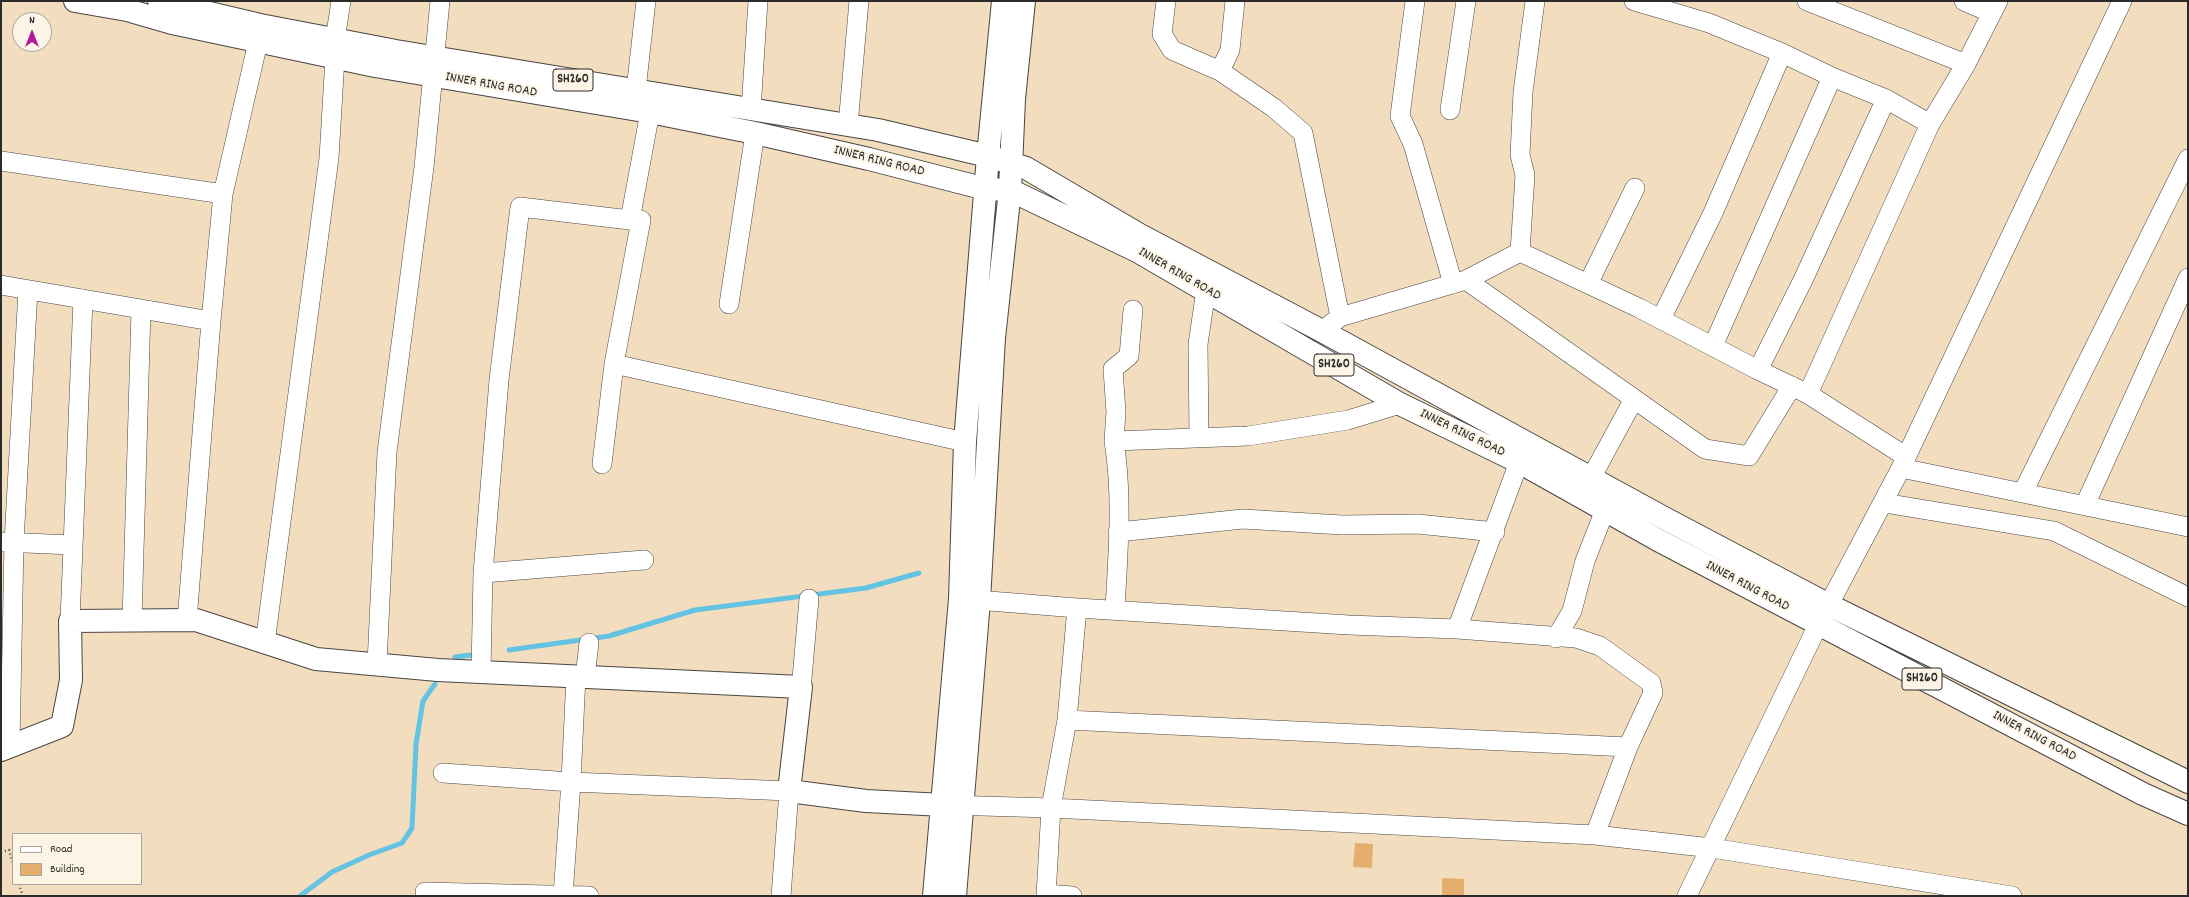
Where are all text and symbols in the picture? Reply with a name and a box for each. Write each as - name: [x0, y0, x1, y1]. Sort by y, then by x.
- north arrow: [12, 12, 52, 52]
- text: N: [29, 13, 35, 29]
- road number: SH260: [553, 69, 593, 91]
- street label: INNER RING ROAD: [444, 70, 538, 102]
- street label: INNER RING ROAD: [832, 143, 926, 181]
- street label: INNER RING ROAD: [1135, 245, 1223, 305]
- road number: SH260: [1314, 354, 1354, 376]
- street label: INNER RING ROAD: [1417, 406, 1507, 462]
- street label: INNER RING ROAD: [1702, 558, 1792, 616]
- road number: SH260: [1902, 668, 1942, 690]
- street label: INNER RING ROAD: [1989, 708, 2079, 766]
- legend: [12, 833, 142, 885]
- text: Road: [50, 841, 72, 858]
- text: Building: [50, 861, 85, 878]

